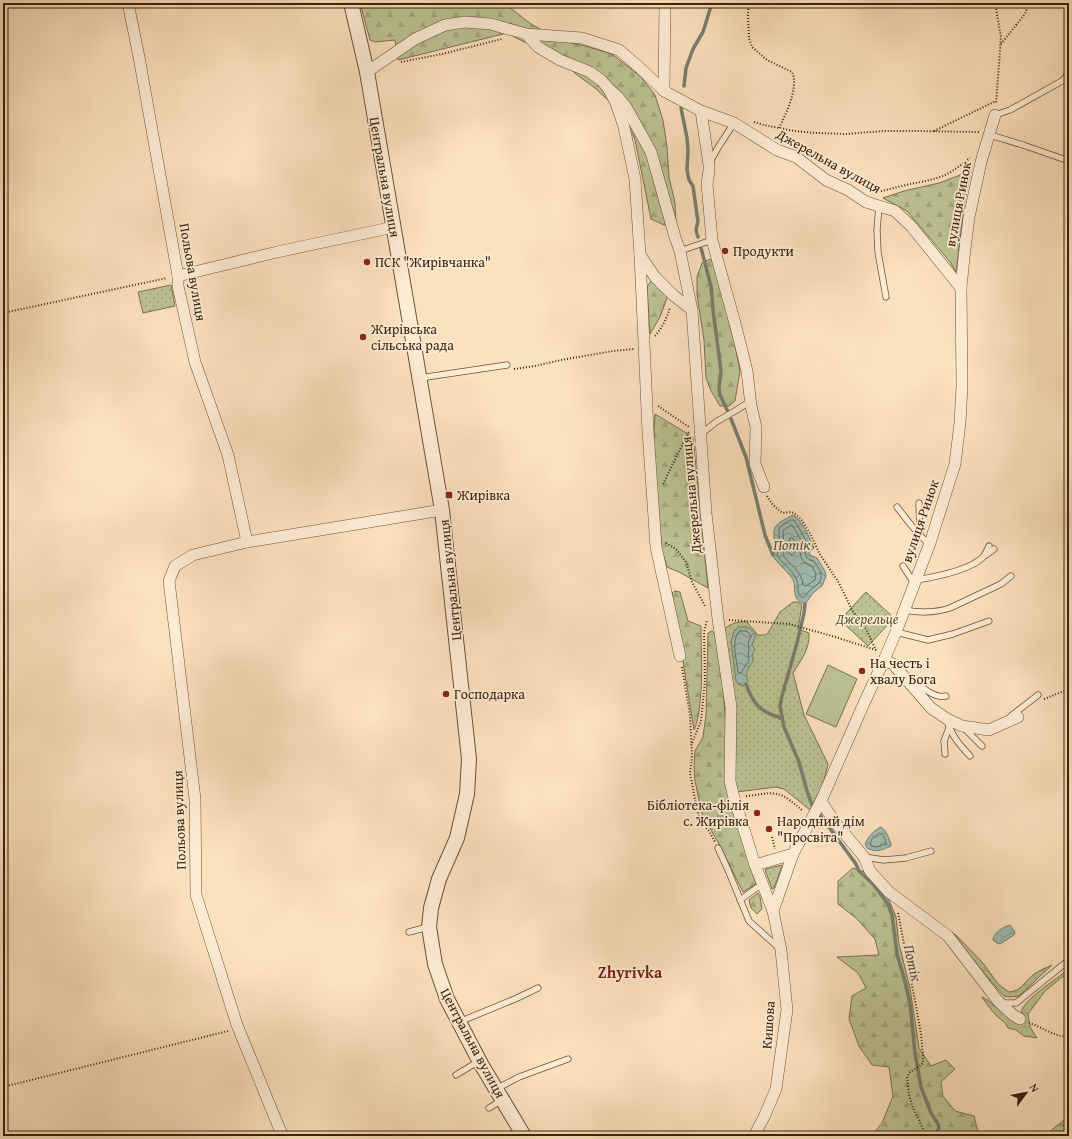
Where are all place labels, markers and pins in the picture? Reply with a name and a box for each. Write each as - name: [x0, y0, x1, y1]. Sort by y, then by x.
- place label: Продукти: [733, 241, 794, 261]
- marker: Продукти: [720, 246, 730, 256]
- place label: ПСК "Жирівчанка": [375, 252, 491, 272]
- marker: ПСК "Жирівчанка": [362, 257, 372, 267]
- place label: Жирівська сільська рада: [370, 319, 454, 355]
- marker: Жирівська сільська рада: [358, 332, 368, 342]
- place label: Жирівка: [456, 485, 510, 505]
- marker: Жирівка: [444, 490, 454, 500]
- place label: На честь і хвалу Бога: [870, 653, 937, 689]
- marker: На честь і хвалу Бога: [857, 666, 867, 676]
- place label: Господарка: [454, 684, 525, 704]
- marker: Господарка: [441, 689, 451, 699]
- place label: Бібліотека-філія с. Жирівка: [647, 795, 749, 831]
- marker: Бібліотека-філія с. Жирівка: [752, 808, 762, 818]
- place label: Народний дім "Просвіта": [777, 811, 865, 847]
- marker: Народний дім "Просвіта": [764, 824, 774, 834]

